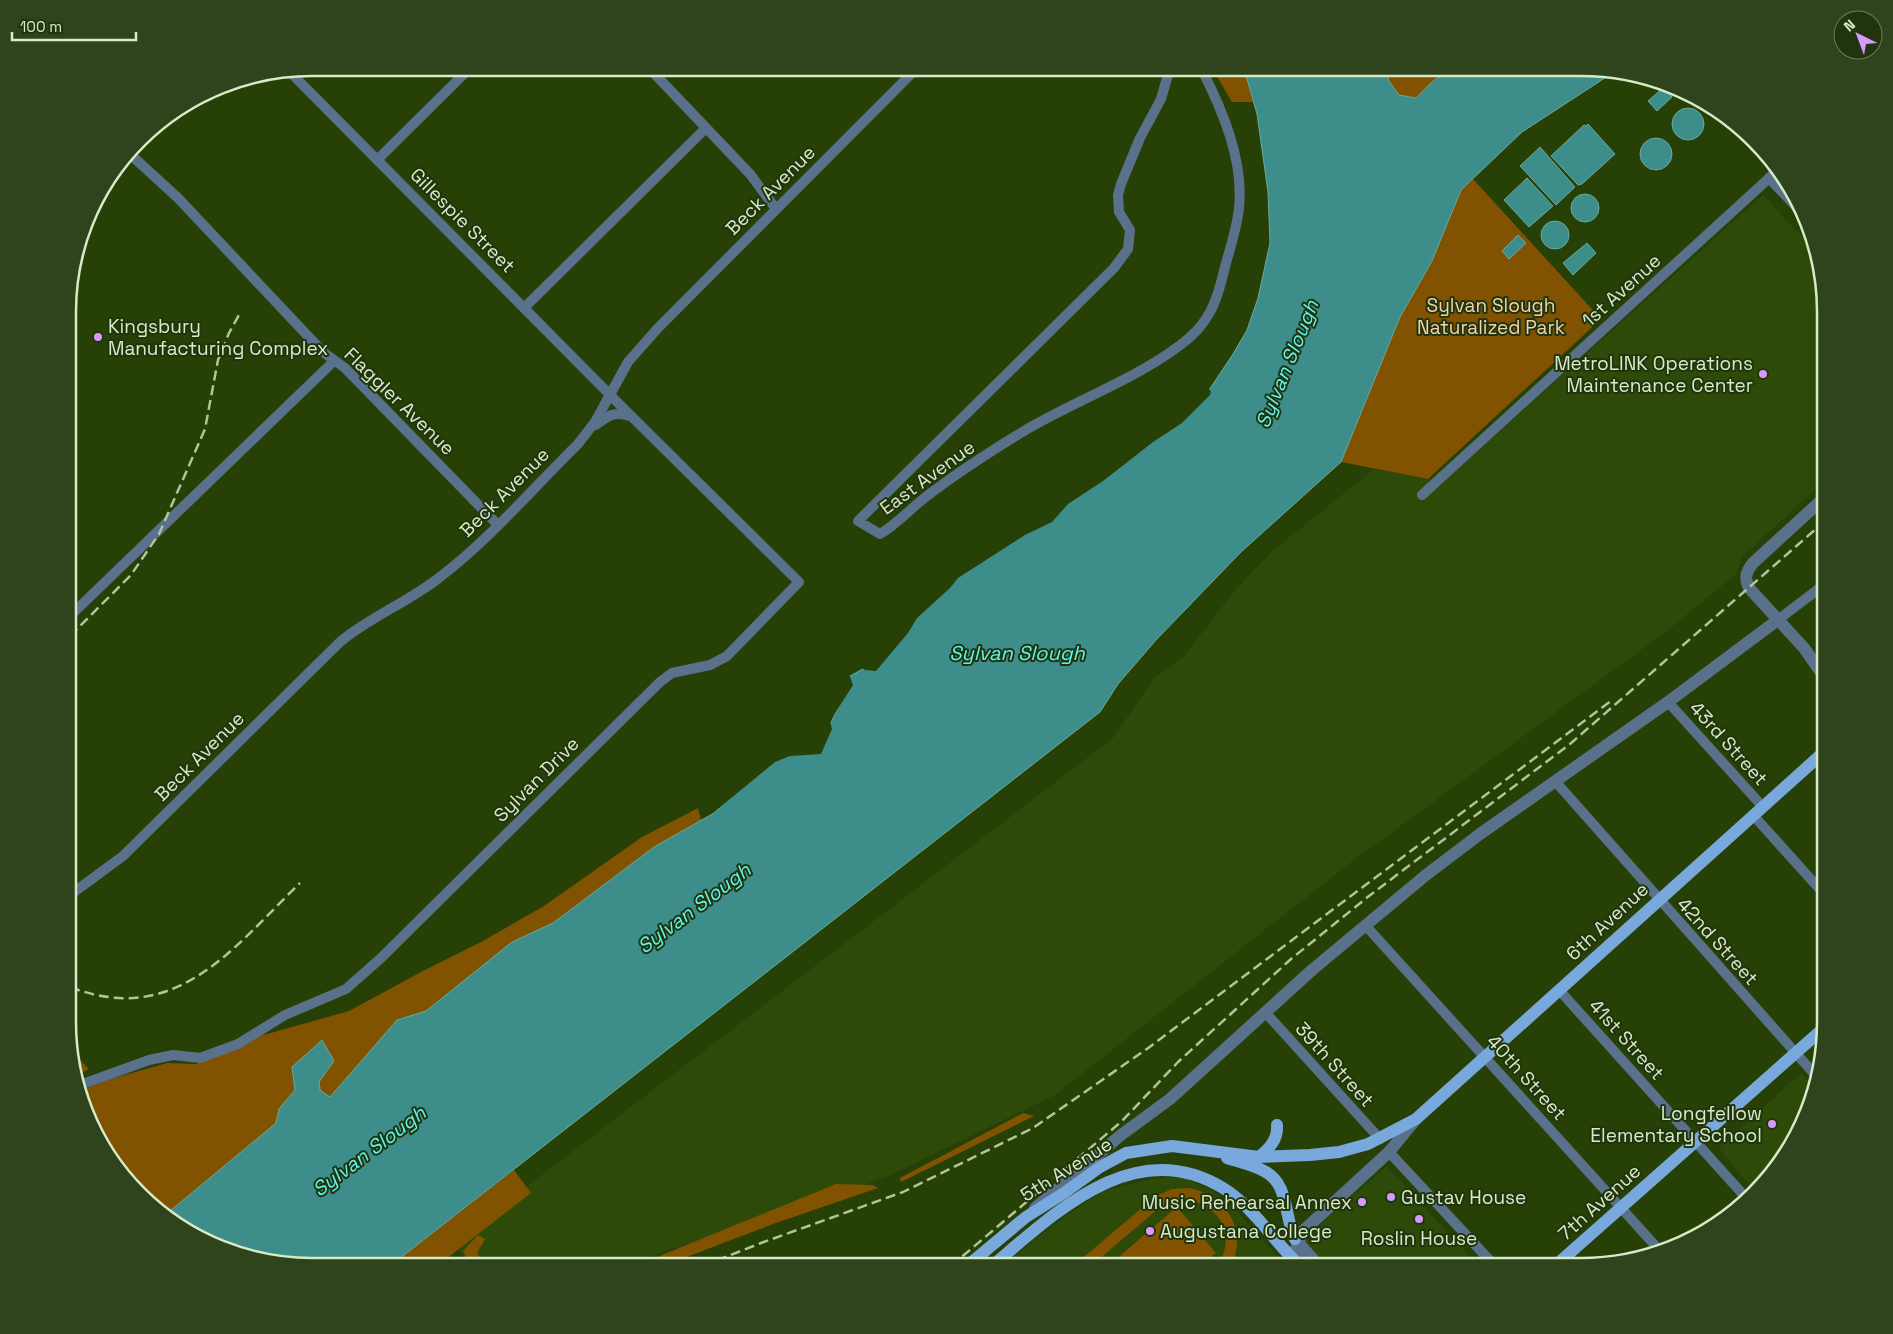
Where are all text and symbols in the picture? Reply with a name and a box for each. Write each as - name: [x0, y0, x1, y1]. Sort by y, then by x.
- scale bar: [12, 10, 136, 42]
- north arrow: [1833, 10, 1883, 60]
- text: N: [1840, 16, 1859, 35]
- text: 100 m: [20, 17, 62, 36]
- street label: Beck Avenue: [720, 140, 821, 241]
- street label: Gillespie Street: [405, 162, 521, 278]
- street label: 1st Avenue: [1576, 248, 1666, 333]
- park label: Sylvan Slough Naturalized Park: [1417, 293, 1565, 340]
- water label: Sylvan Slough: [1250, 296, 1325, 432]
- place label: Kingsbury Manufacturing Complex: [108, 314, 328, 361]
- marker: Kingsbury Manufacturing Complex: [92, 331, 104, 343]
- street label: Flaggler Avenue: [339, 342, 460, 461]
- place label: MetroLINK Operations Maintenance Center: [1554, 351, 1753, 398]
- marker: MetroLINK Operations Maintenance Center: [1757, 368, 1769, 380]
- street label: East Avenue: [875, 434, 980, 520]
- street label: Beck Avenue: [454, 442, 555, 543]
- water label: Sylvan Slough: [949, 640, 1086, 666]
- street label: 43rd Street: [1684, 696, 1773, 791]
- street label: Beck Avenue: [149, 706, 250, 807]
- street label: Sylvan Drive: [488, 731, 584, 827]
- water label: Sylvan Slough: [632, 856, 757, 959]
- street label: 6th Avenue: [1561, 877, 1654, 966]
- street label: 42nd Street: [1671, 892, 1764, 991]
- street label: 41st Street: [1584, 993, 1670, 1085]
- street label: 39th Street: [1290, 1016, 1380, 1112]
- street label: 40th Street: [1481, 1029, 1572, 1126]
- water label: Sylvan Slough: [307, 1099, 432, 1202]
- place label: Longfellow Elementary School: [1590, 1101, 1762, 1148]
- marker: Longfellow Elementary School: [1766, 1118, 1778, 1130]
- street label: 5th Avenue: [1016, 1131, 1117, 1207]
- street label: 7th Avenue: [1553, 1159, 1646, 1246]
- place label: Gustav House: [1401, 1185, 1526, 1210]
- place label: Music Rehearsal Annex: [1142, 1190, 1352, 1215]
- marker: Gustav House: [1385, 1191, 1397, 1203]
- marker: Music Rehearsal Annex: [1356, 1196, 1368, 1208]
- marker: Roslin House: [1413, 1213, 1425, 1225]
- place label: Augustana College: [1160, 1219, 1332, 1244]
- marker: Augustana College: [1144, 1225, 1156, 1237]
- place label: Roslin House: [1361, 1226, 1477, 1251]

